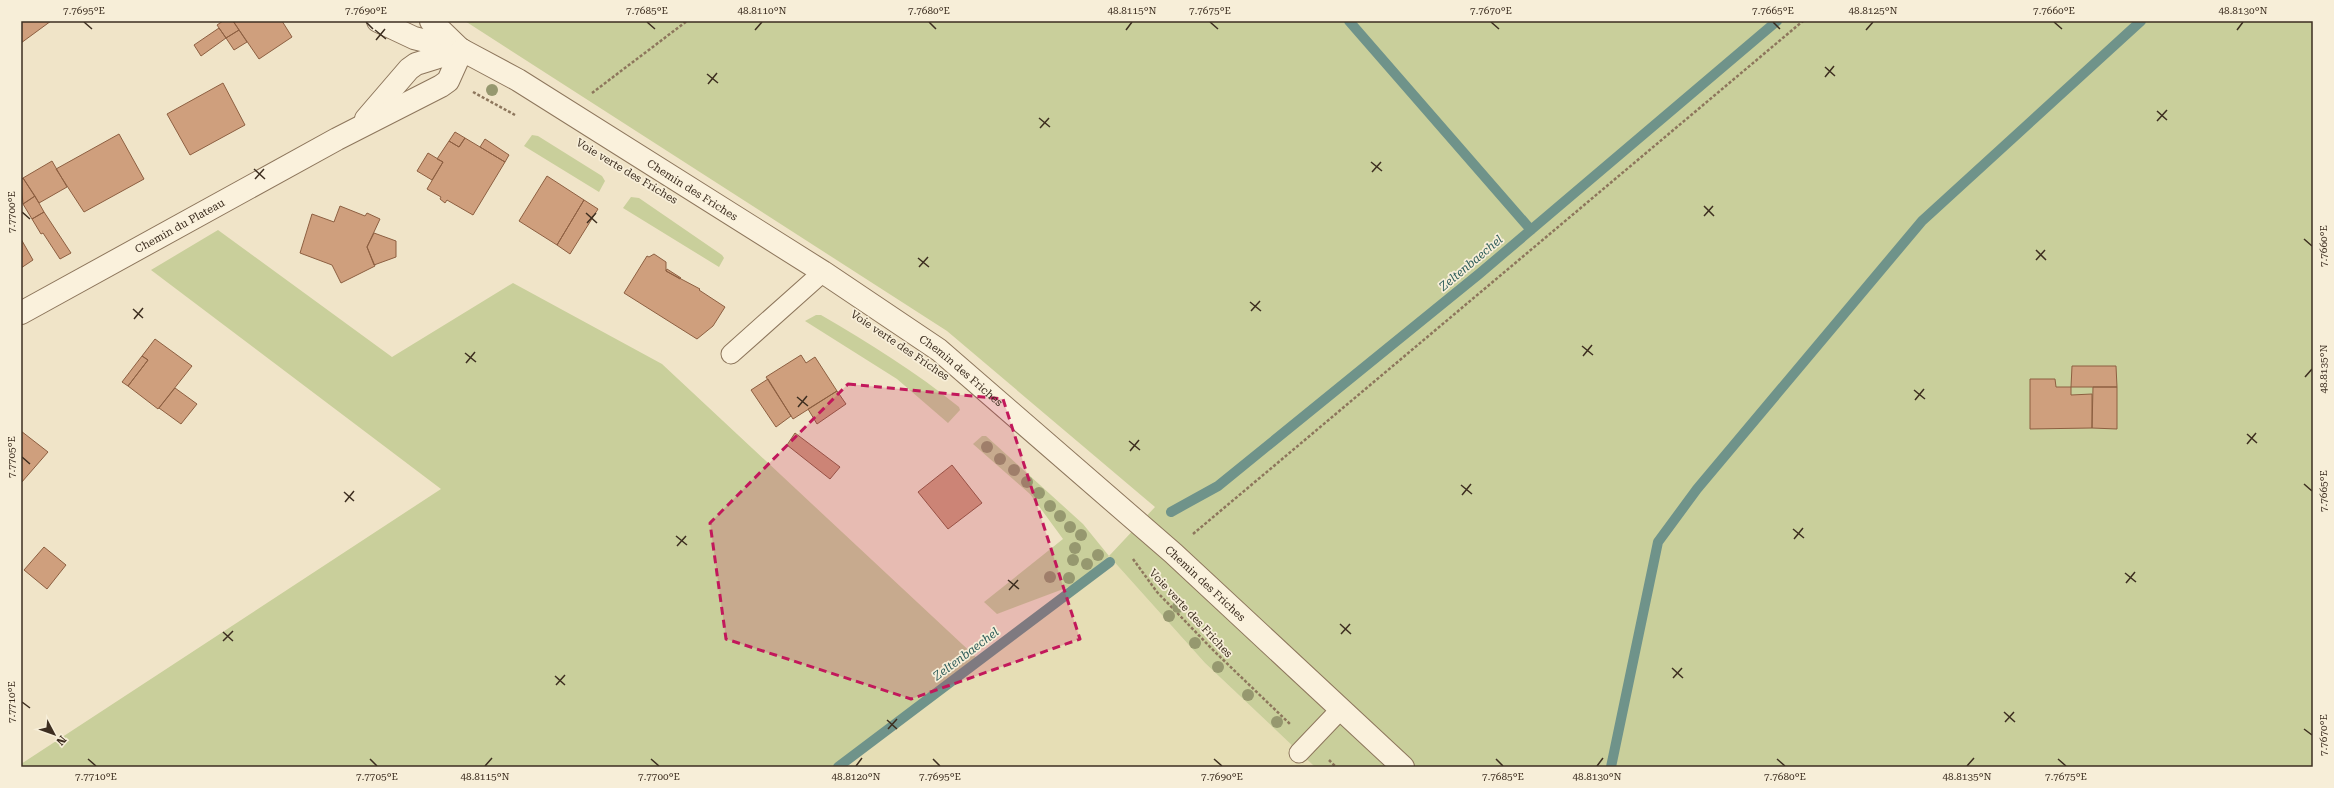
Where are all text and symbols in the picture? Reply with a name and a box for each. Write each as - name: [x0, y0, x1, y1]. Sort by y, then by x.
- text: 7.7695°E: [63, 5, 105, 16]
- text: 7.7690°E: [345, 5, 387, 16]
- text: 7.7685°E: [626, 5, 668, 16]
- text: 48.8110°N: [737, 5, 787, 16]
- text: 7.7680°E: [908, 5, 950, 16]
- text: 48.8115°N: [1107, 5, 1157, 16]
- text: 7.7675°E: [1189, 5, 1231, 16]
- text: 7.7670°E: [1470, 5, 1512, 16]
- text: 7.7665°E: [1752, 5, 1794, 16]
- text: 48.8125°N: [1848, 5, 1898, 16]
- text: 7.7660°E: [2033, 5, 2075, 16]
- text: 48.8130°N: [2218, 5, 2268, 16]
- street label: Voie verte des Friches: [574, 136, 680, 207]
- street label: Chemin des Friches: [644, 157, 740, 224]
- text: 7.7700°E: [6, 191, 17, 233]
- street label: Chemin du Plateau: [133, 196, 227, 256]
- text: 7.7660°E: [2318, 225, 2329, 267]
- water label: Zeltenbaechel: [1436, 232, 1506, 294]
- street label: Voie verte des Friches: [848, 308, 951, 383]
- street label: Chemin des Friches: [917, 333, 1005, 409]
- text: 48.8135°N: [2318, 344, 2329, 394]
- text: 7.7705°E: [6, 436, 17, 478]
- text: 7.7665°E: [2318, 470, 2329, 512]
- street label: Chemin des Friches: [1162, 543, 1248, 624]
- street label: Voie verte des Friches: [1146, 566, 1235, 660]
- water label: Zeltenbaechel: [930, 625, 1002, 684]
- text: 7.7710°E: [6, 681, 17, 723]
- north arrow: [34, 714, 74, 754]
- text: 7.7670°E: [2318, 714, 2329, 756]
- text: N: [53, 733, 69, 748]
- text: 7.7710°E: [75, 771, 117, 782]
- text: 7.7705°E: [356, 771, 398, 782]
- text: 48.8115°N: [460, 771, 510, 782]
- text: 7.7700°E: [638, 771, 680, 782]
- text: 48.8120°N: [831, 771, 881, 782]
- text: 7.7695°E: [919, 771, 961, 782]
- text: 7.7690°E: [1201, 771, 1243, 782]
- text: 7.7685°E: [1482, 771, 1524, 782]
- text: 48.8130°N: [1572, 771, 1622, 782]
- text: 7.7680°E: [1764, 771, 1806, 782]
- text: 48.8135°N: [1942, 771, 1992, 782]
- text: 7.7675°E: [2045, 771, 2087, 782]

